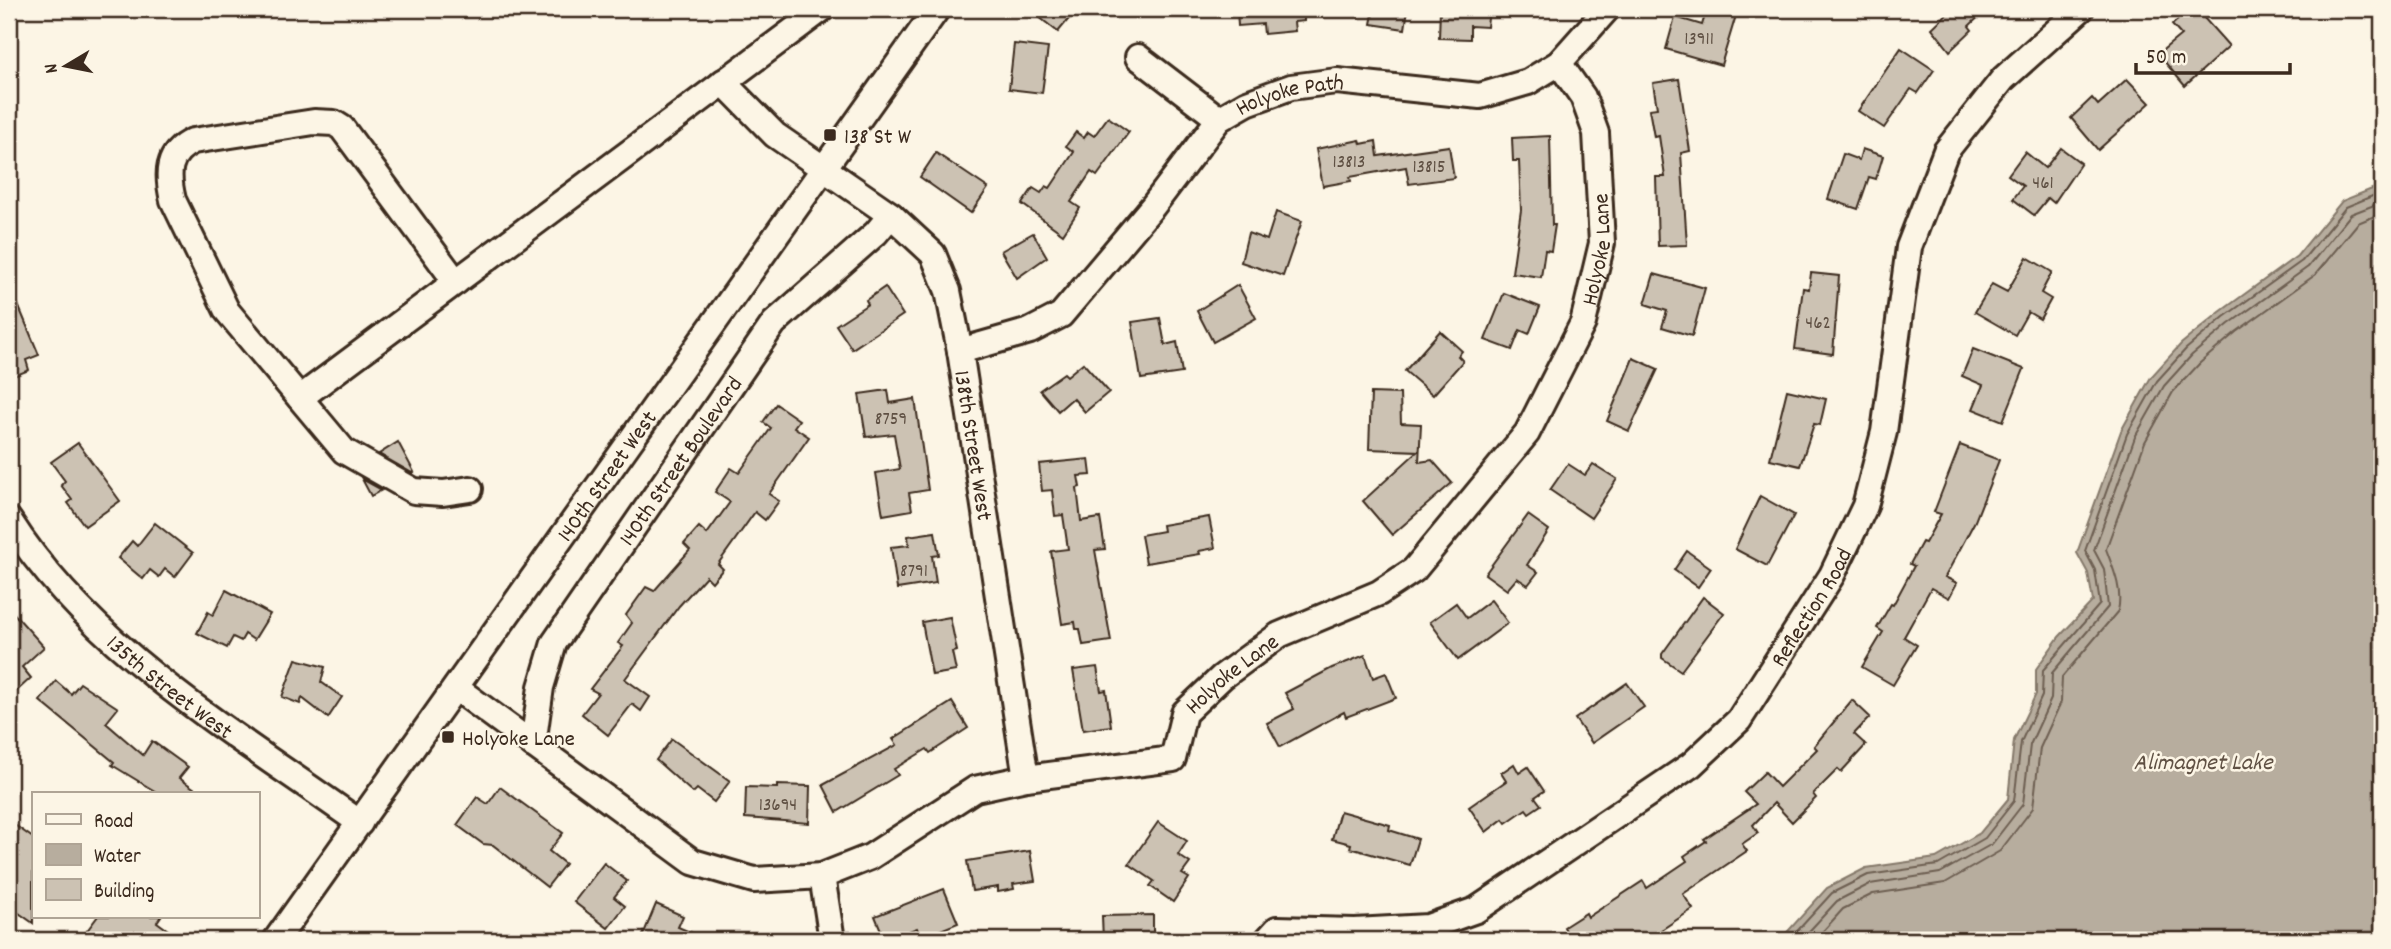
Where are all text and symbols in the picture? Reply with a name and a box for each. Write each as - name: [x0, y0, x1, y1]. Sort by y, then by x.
- house number: 13911: [1684, 27, 1714, 54]
- north arrow: [32, 32, 102, 102]
- scale bar: [2136, 32, 2290, 76]
- text: 50 m: [2146, 44, 2186, 74]
- text: N: [39, 61, 67, 75]
- street label: Holyoke Path: [1230, 68, 1345, 126]
- place label: 138 St W: [844, 122, 912, 155]
- marker: 138 St W: [822, 127, 838, 143]
- house number: 13813: [1333, 150, 1365, 177]
- house number: 13815: [1412, 155, 1446, 182]
- house number: 461: [2032, 171, 2054, 198]
- street label: Holyoke Lane: [1575, 192, 1622, 309]
- house number: 462: [1805, 311, 1831, 338]
- street label: 138th Street West: [943, 368, 999, 523]
- street label: 140th Street Boulevard: [612, 371, 752, 554]
- street label: 140th Street West: [551, 405, 667, 550]
- house number: 8759: [875, 407, 907, 434]
- street label: Reflection Road: [1764, 543, 1862, 674]
- house number: 8791: [900, 559, 928, 586]
- street label: Holyoke Lane: [1179, 627, 1287, 724]
- street label: 135th Street West: [97, 629, 238, 749]
- place label: Holyoke Lane: [462, 724, 575, 757]
- marker: Holyoke Lane: [440, 729, 456, 745]
- water label: Alimagnet Lake: [2134, 747, 2274, 781]
- legend: [32, 792, 259, 918]
- house number: 13694: [759, 793, 797, 820]
- text: Road: [94, 808, 133, 838]
- text: Water: [94, 843, 141, 873]
- text: Building: [94, 878, 154, 908]

